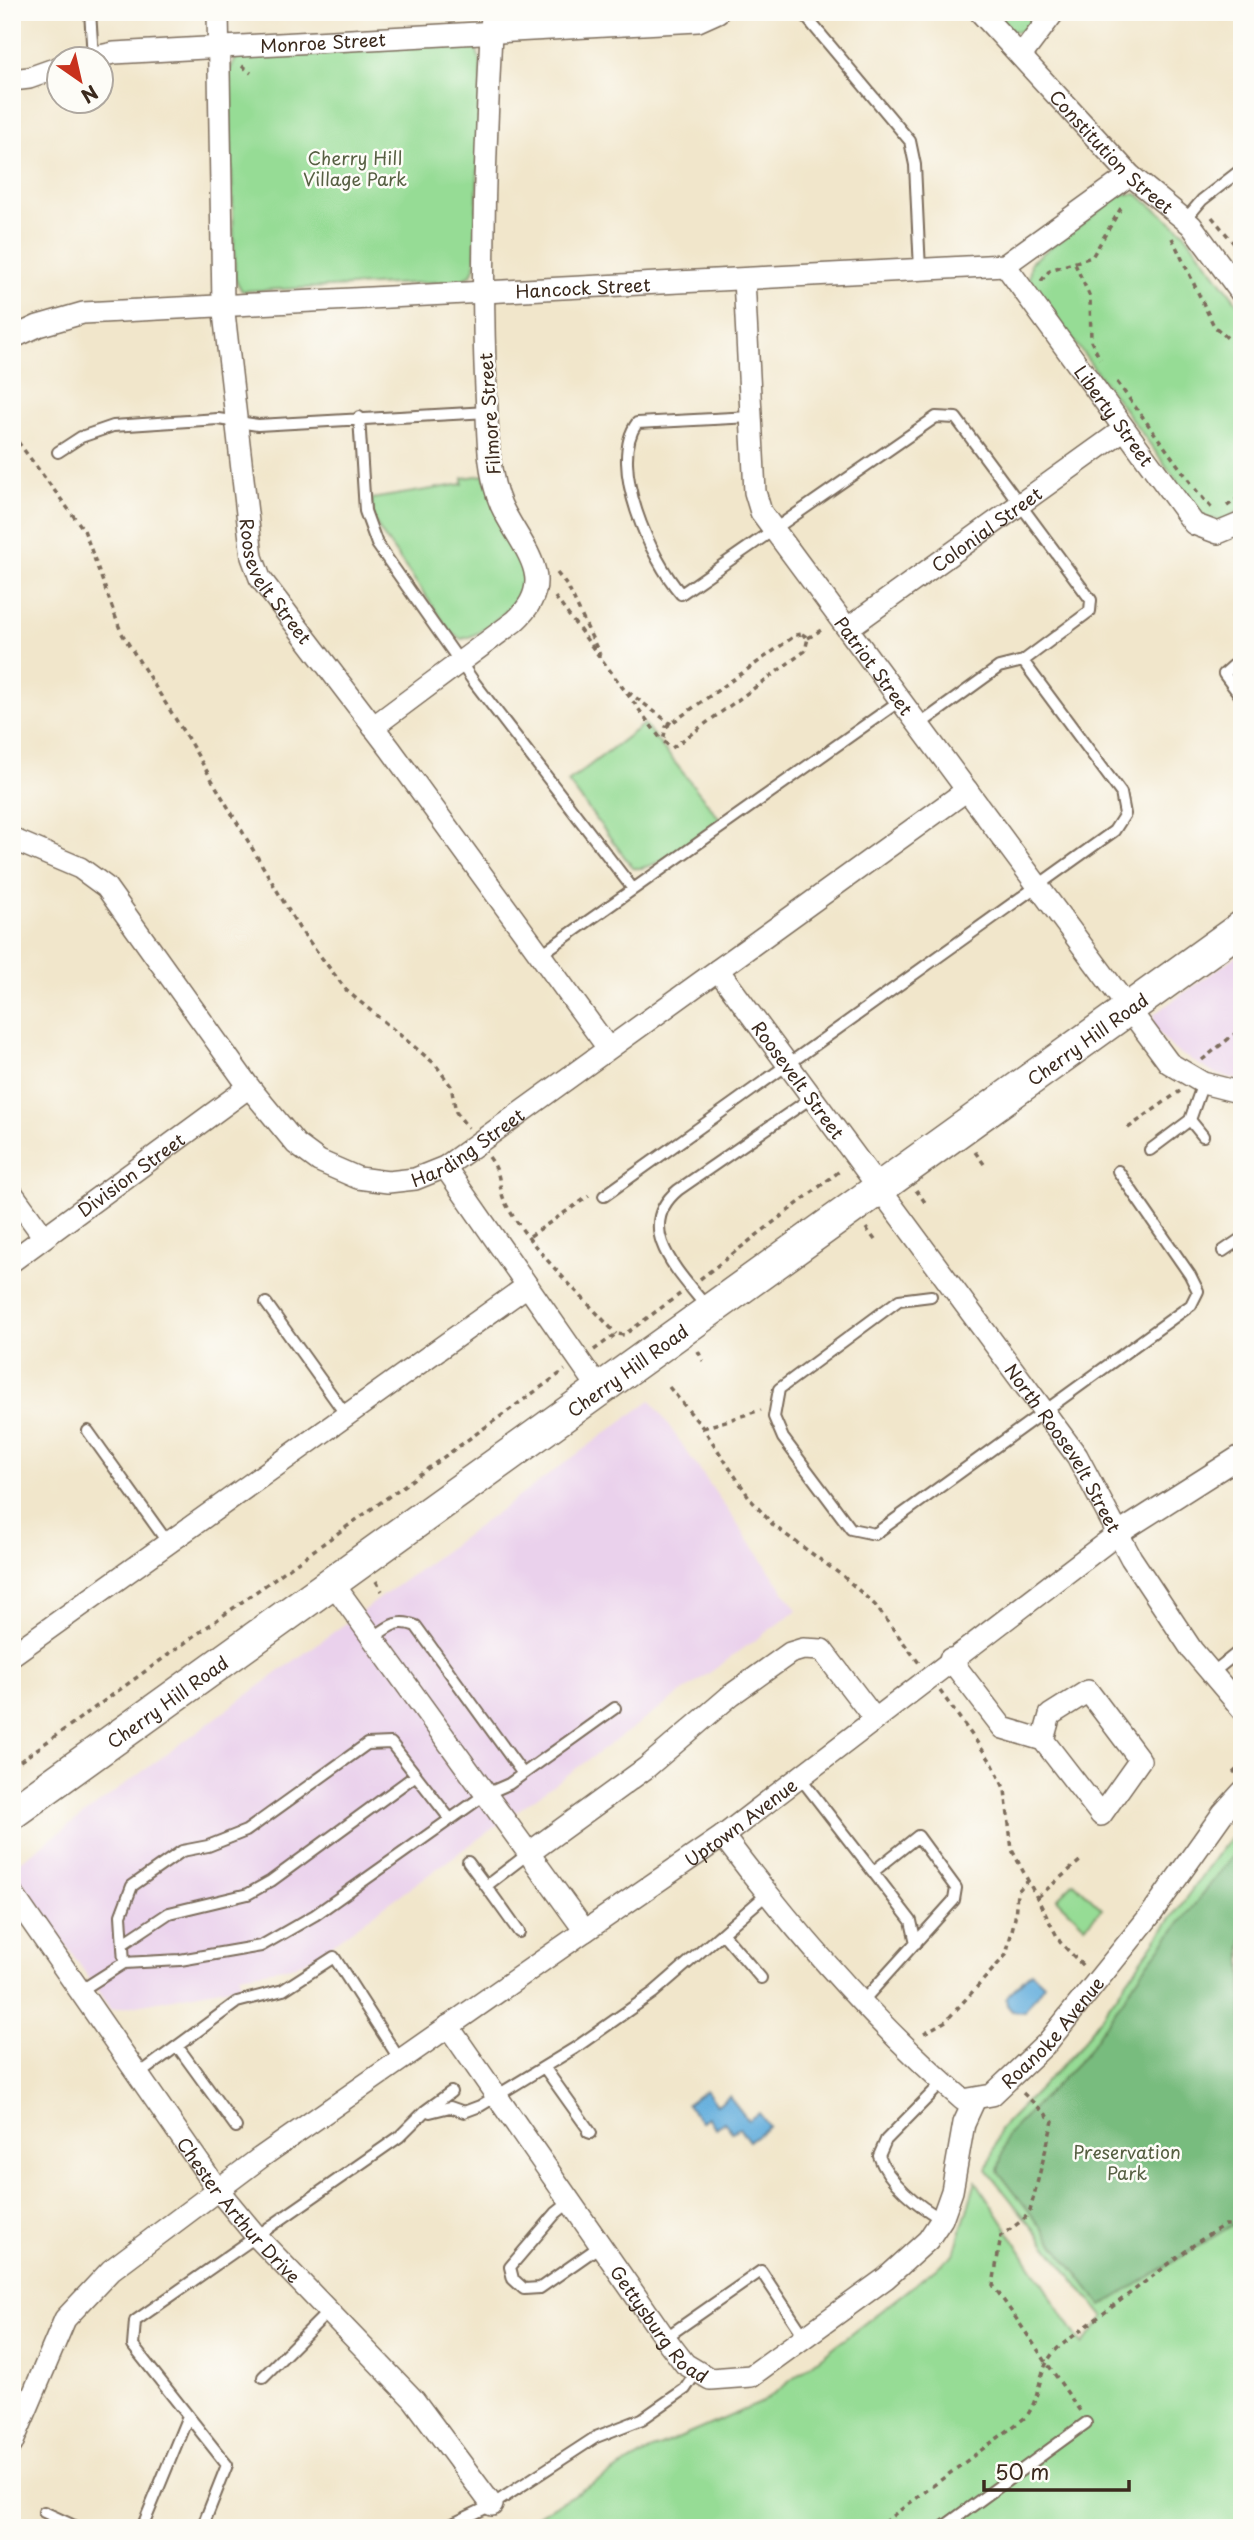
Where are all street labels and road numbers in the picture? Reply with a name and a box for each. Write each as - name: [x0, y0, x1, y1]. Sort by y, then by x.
- street label: Monroe Street: [259, 25, 387, 58]
- street label: Constitution Street: [1044, 83, 1180, 219]
- street label: Hancock Street: [515, 270, 651, 304]
- street label: Filmore Street: [471, 352, 507, 476]
- street label: Liberty Street: [1069, 359, 1161, 471]
- street label: Colonial Street: [925, 480, 1047, 578]
- street label: Roosevelt Street: [234, 517, 319, 649]
- street label: Patriot Street: [829, 610, 920, 720]
- street label: Cherry Hill Road: [1021, 986, 1153, 1091]
- street label: Roosevelt Street: [746, 1015, 852, 1144]
- street label: Harding Street: [407, 1101, 529, 1193]
- street label: Division Street: [71, 1125, 190, 1223]
- street label: Cherry Hill Road: [561, 1317, 693, 1423]
- street label: North Roosevelt Street: [999, 1357, 1128, 1537]
- street label: Cherry Hill Road: [101, 1648, 233, 1754]
- street label: Uptown Avenue: [679, 1771, 802, 1872]
- street label: Roanoke Avenue: [994, 1970, 1110, 2094]
- street label: Chester Arthur Drive: [171, 2131, 307, 2289]
- street label: Gettysburg Road: [605, 2259, 714, 2389]

